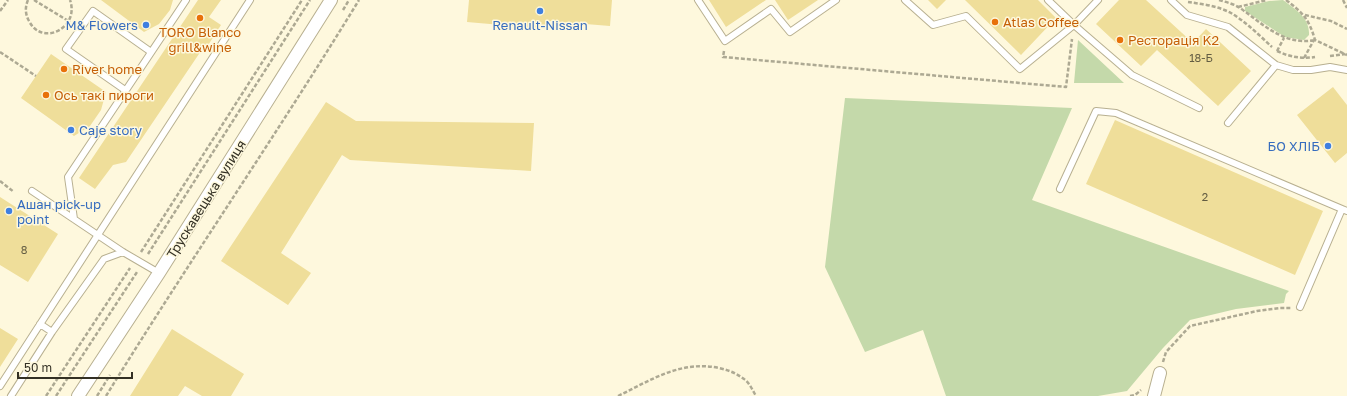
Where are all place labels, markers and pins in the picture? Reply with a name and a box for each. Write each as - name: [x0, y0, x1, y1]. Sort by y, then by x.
- marker: Renault-Nissan: [535, 6, 545, 16]
- marker: TORO Blanco grill&wine: [195, 13, 205, 23]
- place label: Atlas Coffee: [1003, 14, 1079, 30]
- place label: M& Flowers: [66, 17, 138, 33]
- place label: Renault-Nissan: [492, 17, 588, 33]
- marker: Atlas Coffee: [990, 17, 1000, 27]
- marker: M& Flowers: [141, 20, 151, 30]
- place label: TORO Blanco grill&wine: [159, 24, 241, 55]
- place label: Ресторація K2: [1128, 32, 1219, 48]
- marker: Ресторація K2: [1115, 35, 1125, 45]
- place label: River home: [72, 61, 142, 77]
- marker: River home: [59, 64, 69, 74]
- place label: Ось такі пироги: [54, 87, 154, 103]
- marker: Ось такі пироги: [41, 90, 51, 100]
- place label: Caje story: [79, 122, 143, 138]
- marker: Caje story: [66, 125, 76, 135]
- place label: БО ХЛIБ: [1268, 138, 1320, 154]
- marker: БО ХЛIБ: [1323, 141, 1333, 151]
- place label: Ашан pick-up point: [17, 196, 101, 227]
- marker: Ашан pick-up point: [4, 206, 14, 216]

